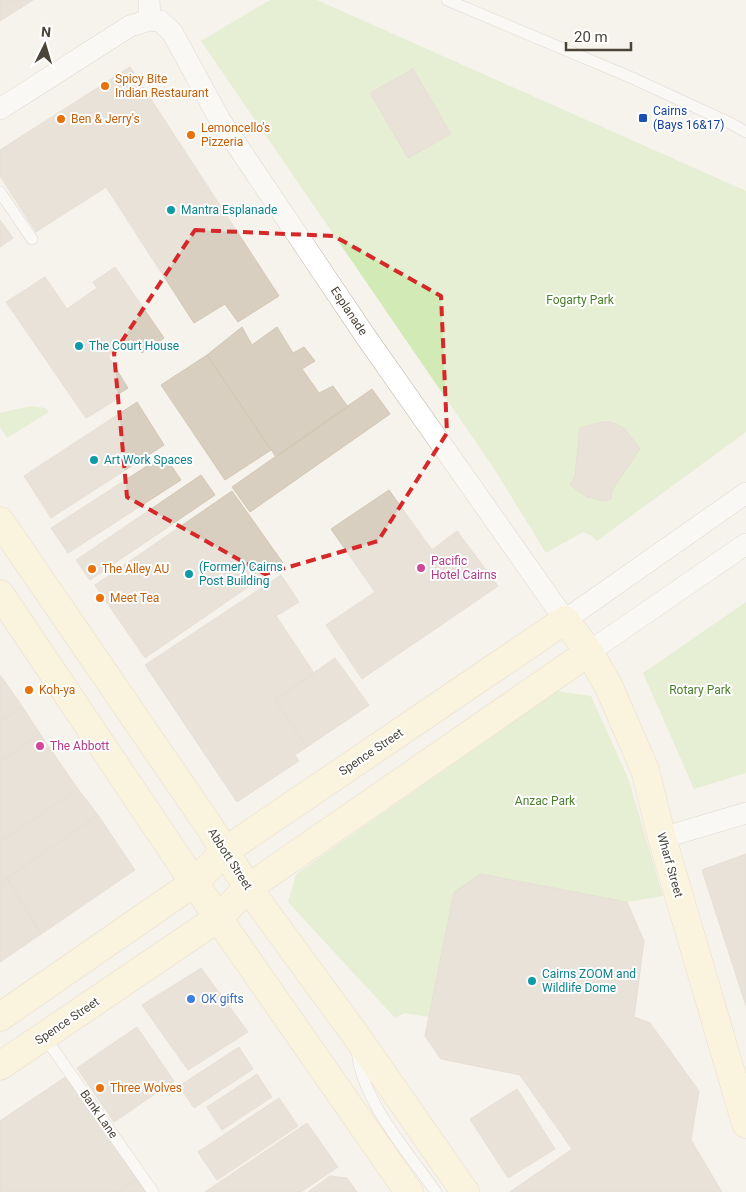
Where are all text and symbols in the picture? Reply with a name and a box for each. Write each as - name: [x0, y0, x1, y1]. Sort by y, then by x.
- north arrow: [20, 20, 70, 70]
- scale bar: [566, 20, 631, 52]
- text: N: [41, 24, 52, 40]
- text: 20 m: [574, 28, 608, 46]
- place label: Spicy Bite Indian Restaurant: [115, 72, 209, 100]
- marker: Spicy Bite Indian Restaurant: [99, 80, 111, 92]
- place label: Cairns (Bays 16&17): [653, 104, 725, 132]
- place label: Ben & Jerry's: [71, 112, 140, 126]
- marker: Cairns (Bays 16&17): [637, 112, 649, 124]
- marker: Ben & Jerry's: [55, 113, 67, 125]
- place label: Lemoncello's Pizzeria: [201, 121, 270, 149]
- marker: Lemoncello's Pizzeria: [185, 129, 197, 141]
- place label: Mantra Esplanade: [181, 203, 277, 217]
- marker: Mantra Esplanade: [165, 204, 177, 216]
- street label: Esplanade: [328, 284, 370, 338]
- park label: Fogarty Park: [546, 293, 615, 307]
- place label: The Court House: [89, 339, 179, 353]
- marker: The Court House: [73, 340, 85, 352]
- place label: Art Work Spaces: [104, 453, 193, 467]
- marker: Art Work Spaces: [88, 454, 100, 466]
- place label: Pacific Hotel Cairns: [431, 554, 497, 582]
- place label: (Former) Cairns Post Building: [199, 560, 283, 588]
- place label: The Alley AU: [102, 562, 169, 576]
- marker: Pacific Hotel Cairns: [415, 562, 427, 574]
- marker: The Alley AU: [86, 563, 98, 575]
- marker: (Former) Cairns Post Building: [183, 568, 195, 580]
- place label: Meet Tea: [110, 591, 159, 605]
- marker: Meet Tea: [94, 592, 106, 604]
- place label: Koh-ya: [39, 683, 75, 697]
- park label: Rotary Park: [669, 683, 732, 697]
- marker: Koh-ya: [23, 684, 35, 696]
- street label: Spence Street: [336, 725, 406, 779]
- place label: The Abbott: [50, 739, 109, 753]
- marker: The Abbott: [34, 740, 46, 752]
- park label: Anzac Park: [515, 794, 576, 808]
- street label: Abbott Street: [205, 826, 255, 892]
- street label: Wharf Street: [654, 831, 686, 899]
- place label: Cairns ZOOM and Wildlife Dome: [542, 967, 636, 995]
- marker: Cairns ZOOM and Wildlife Dome: [526, 975, 538, 987]
- place label: OK gifts: [201, 992, 244, 1006]
- marker: OK gifts: [185, 993, 197, 1005]
- street label: Spence Street: [32, 994, 102, 1048]
- place label: Three Wolves: [110, 1081, 182, 1095]
- marker: Three Wolves: [94, 1082, 106, 1094]
- street label: Bank Lane: [77, 1087, 121, 1141]

